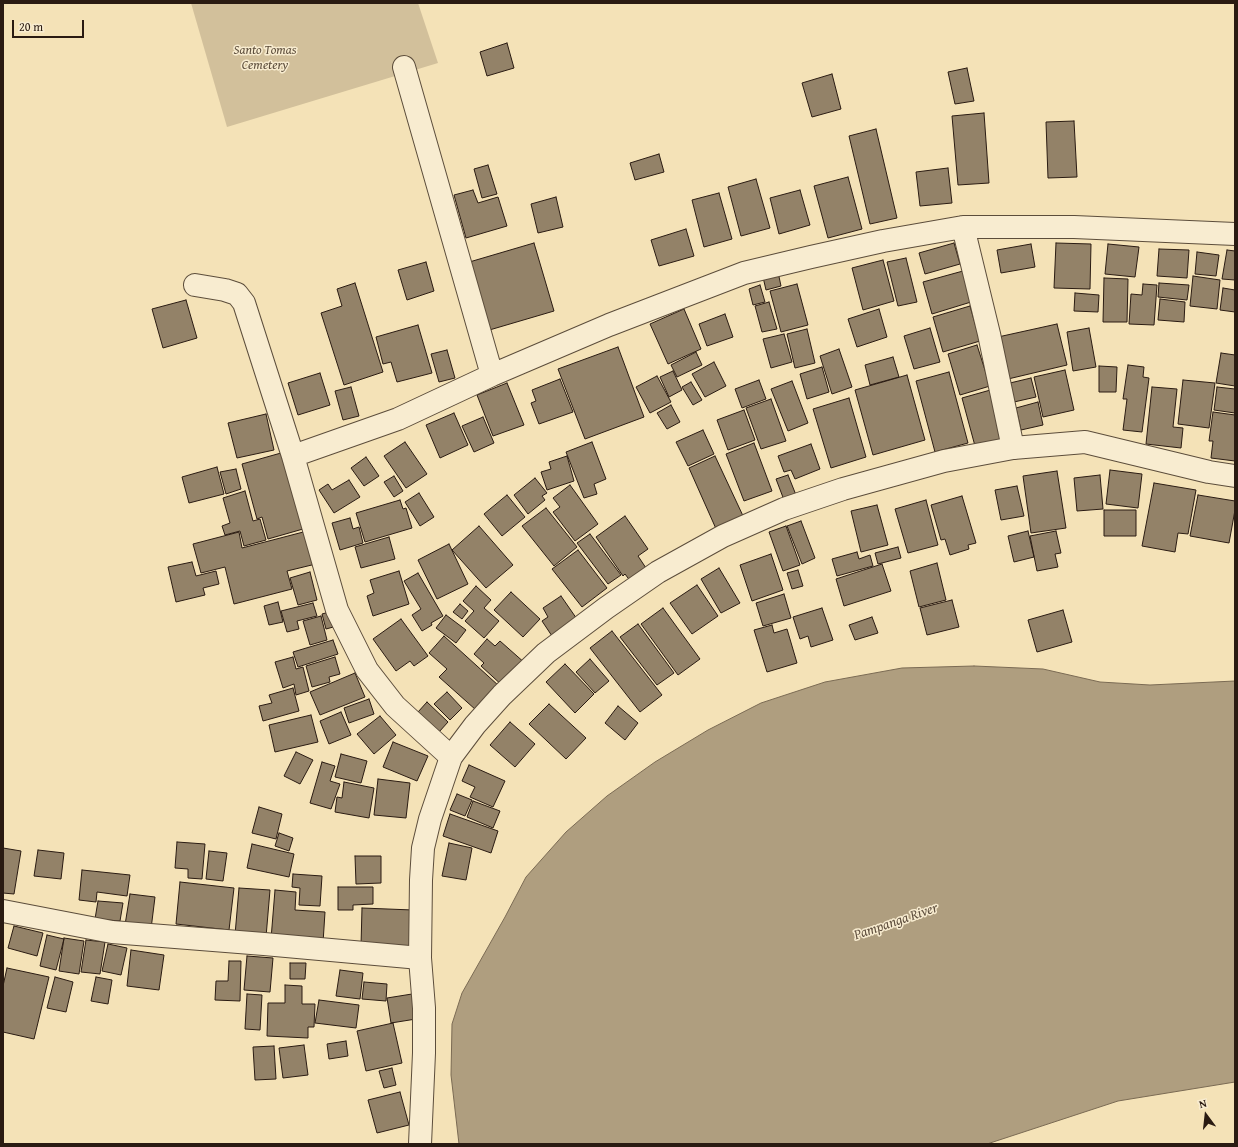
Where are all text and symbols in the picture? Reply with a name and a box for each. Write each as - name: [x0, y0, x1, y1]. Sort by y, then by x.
- scale bar: [14, 12, 86, 38]
- text: 20 m: [19, 18, 43, 35]
- park label: Santo Tomas Cemetery: [234, 43, 296, 74]
- water label: Pampanga River: [852, 900, 940, 944]
- north arrow: [1186, 1095, 1226, 1135]
- text: N: [1197, 1095, 1209, 1112]

